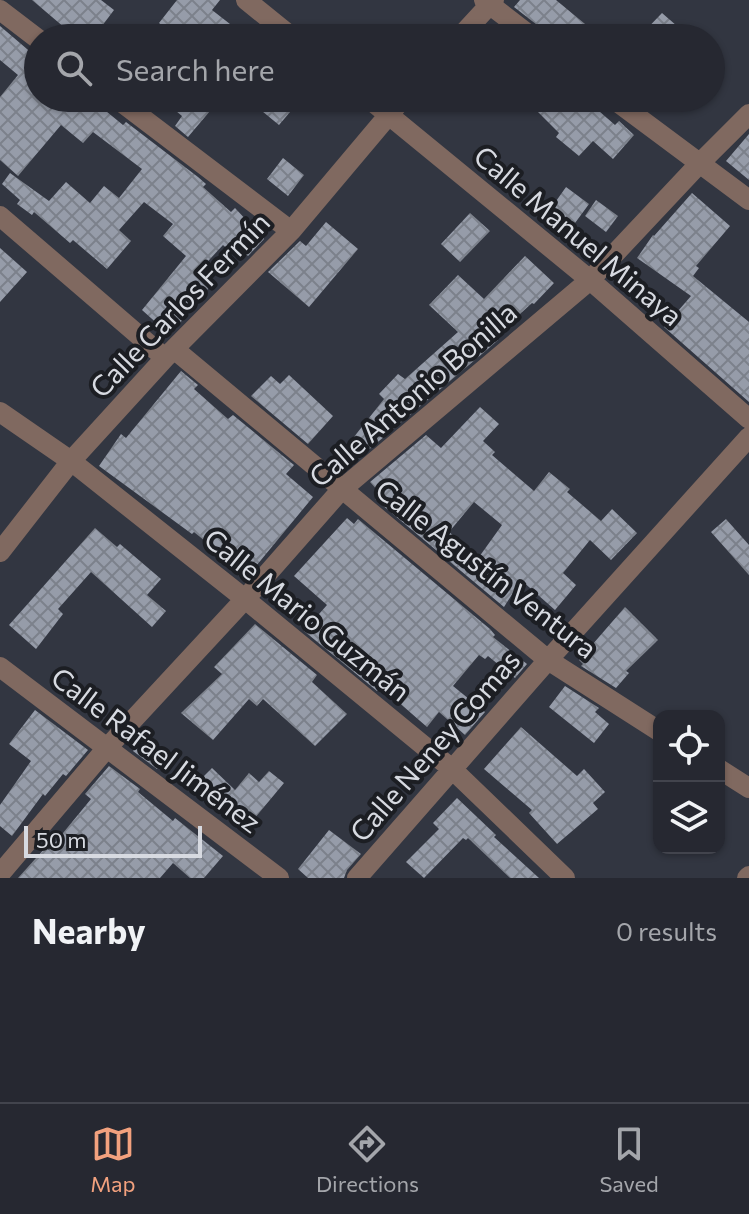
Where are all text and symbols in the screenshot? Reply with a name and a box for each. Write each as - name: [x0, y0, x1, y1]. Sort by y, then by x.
- search box: [24, 24, 725, 112]
- icon: search: [52, 46, 96, 90]
- text: Search here: [116, 50, 275, 87]
- street label: Calle Manuel Minaya: [468, 138, 690, 332]
- street label: Calle Carlos Fermín: [82, 205, 276, 404]
- street label: Calle Antonio Bonilla: [302, 295, 523, 494]
- street label: Calle Agustín Ventura: [369, 471, 604, 665]
- street label: Calle Mario Guzmán: [198, 521, 417, 708]
- street label: Calle Neney Comas: [342, 643, 526, 848]
- street label: Calle Rafael Jiménez: [45, 659, 268, 839]
- map controls: [653, 710, 725, 854]
- button: locate: [653, 710, 725, 782]
- button: layers: [653, 782, 725, 854]
- scale bar: [24, 822, 202, 858]
- text: 50 m: [36, 826, 86, 853]
- text: Nearby: [32, 909, 146, 951]
- text: 0 results: [616, 915, 717, 946]
- tab: Map: [90, 1122, 136, 1197]
- tab: Directions: [316, 1122, 419, 1197]
- tab: Saved: [599, 1122, 659, 1197]

